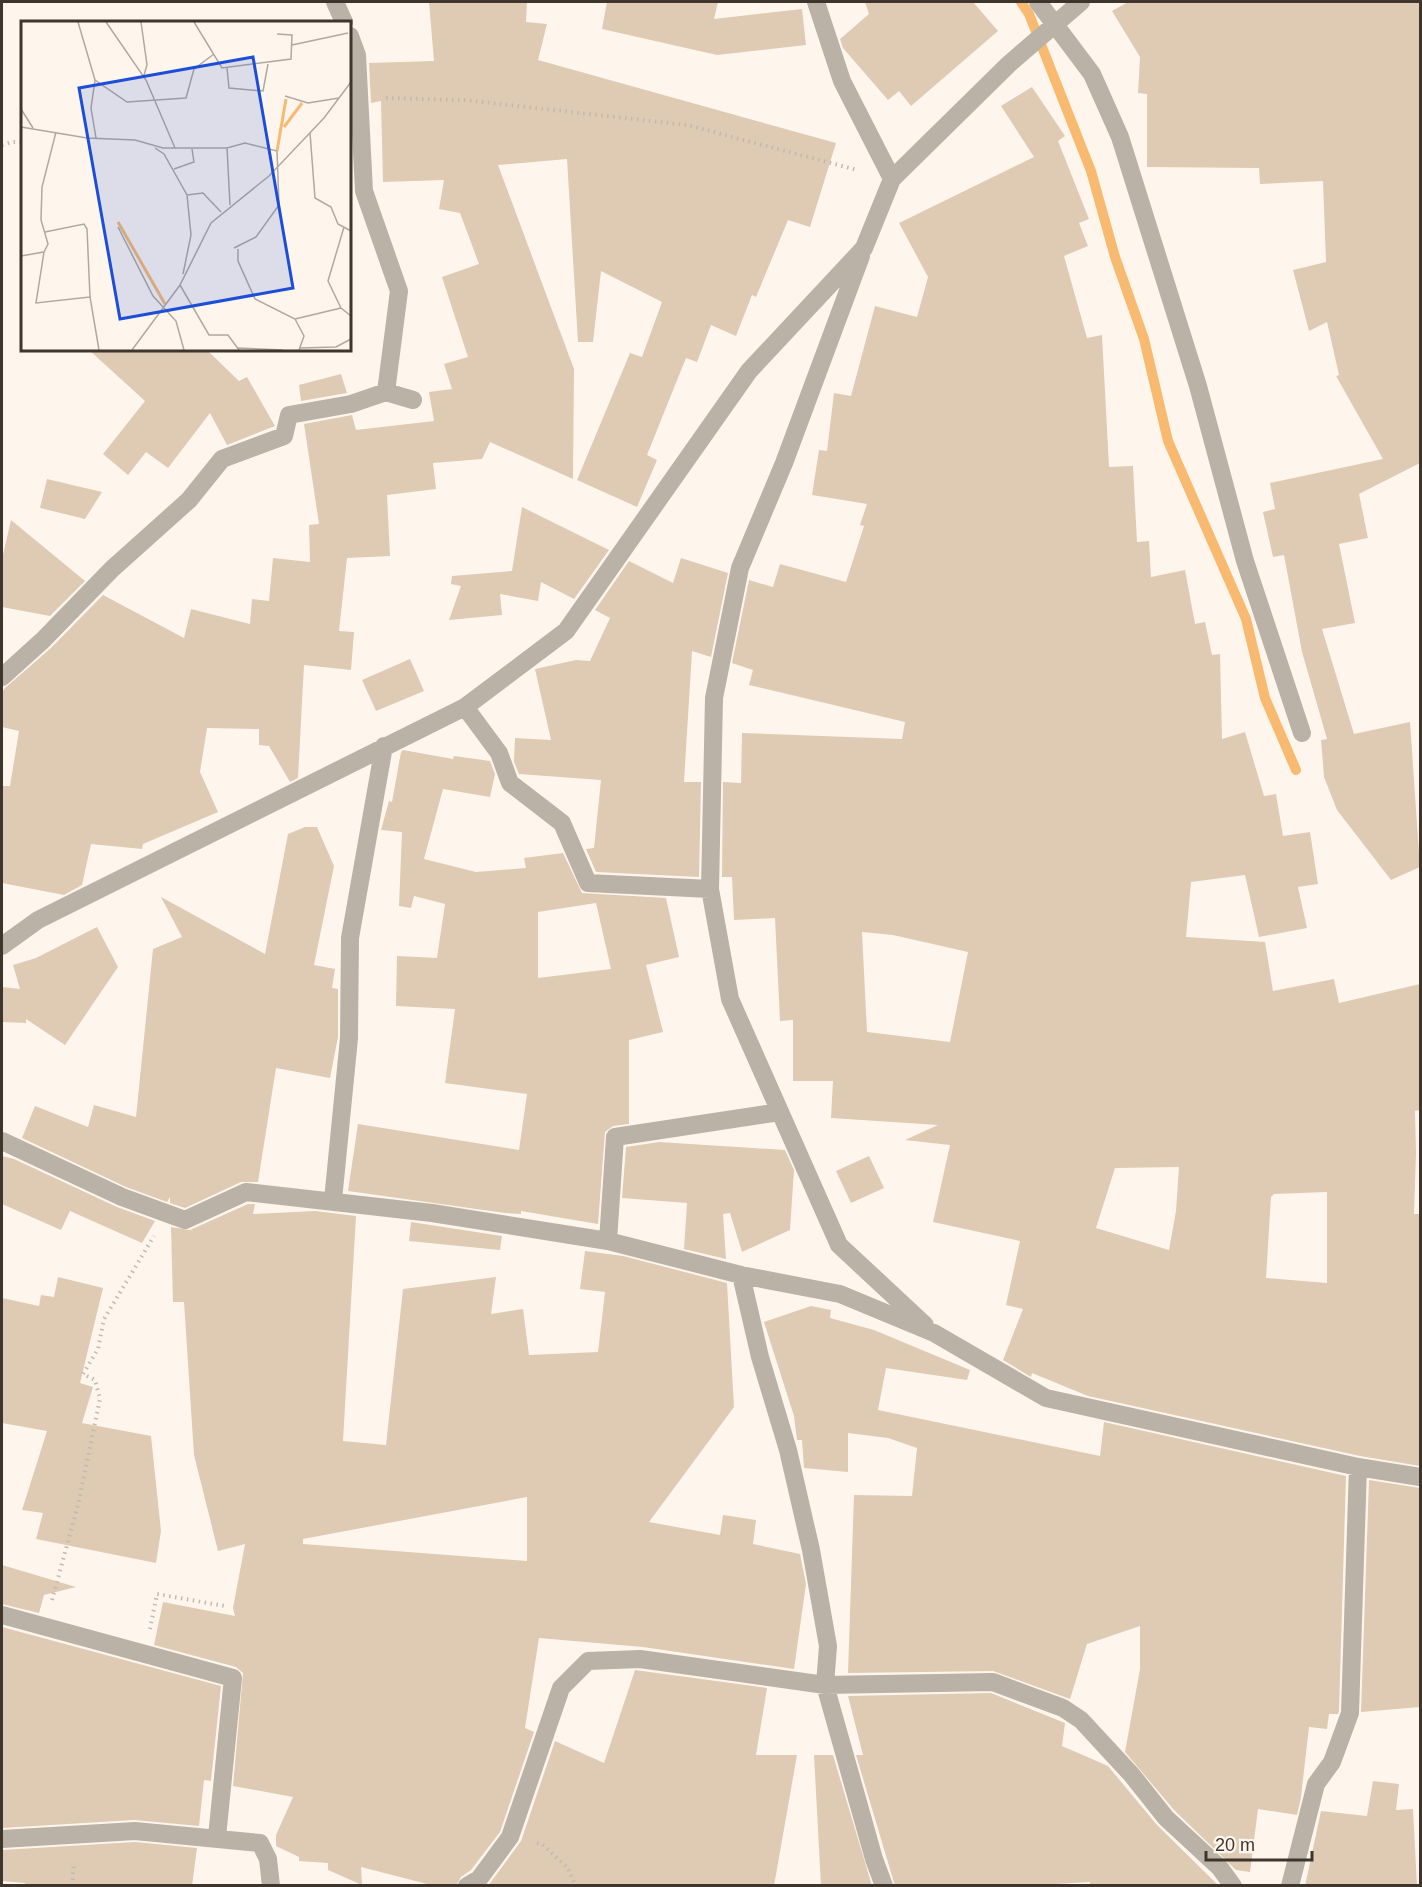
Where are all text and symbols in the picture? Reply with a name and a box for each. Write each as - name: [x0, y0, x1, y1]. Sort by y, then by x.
- inset map: [21, 21, 351, 351]
- scale bar: [1206, 1824, 1312, 1862]
- text: 20 m: [1215, 1835, 1255, 1855]

